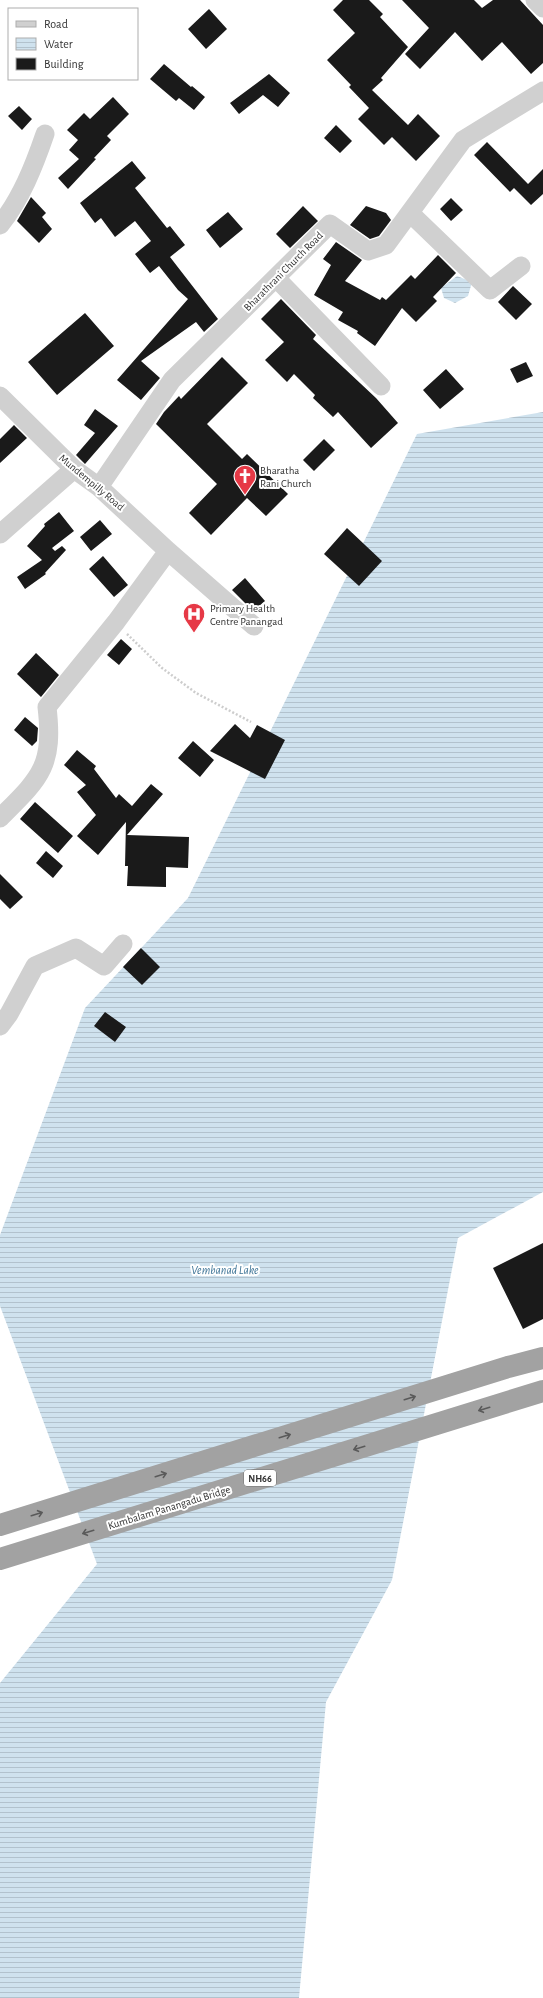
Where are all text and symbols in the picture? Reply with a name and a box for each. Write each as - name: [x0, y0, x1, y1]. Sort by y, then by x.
- legend: [8, 8, 138, 80]
- text: Road: [44, 18, 68, 30]
- text: Water: [44, 38, 73, 50]
- text: Building: [44, 58, 84, 70]
- street label: Bharathrani Church Road: [242, 229, 325, 313]
- street label: Mundempilly Road: [57, 452, 127, 513]
- church icon: Bharatha Rani Church: [232, 463, 258, 496]
- place label: Bharatha Rani Church: [260, 465, 311, 489]
- hospital icon: Primary Health Centre Panangad: [181, 601, 207, 634]
- place label: Primary Health Centre Panangad: [210, 603, 283, 627]
- water label: Vembanad Lake: [191, 1264, 259, 1276]
- one-way arrow: [403, 1393, 415, 1401]
- one-way arrow: [477, 1406, 490, 1413]
- one-way arrow: [279, 1432, 292, 1439]
- one-way arrow: [353, 1445, 366, 1452]
- road number: NH66: [244, 1470, 276, 1486]
- one-way arrow: [155, 1471, 168, 1478]
- street label: Kumbalam Panangadu Bridge: [107, 1484, 232, 1531]
- one-way arrow: [31, 1509, 43, 1517]
- one-way arrow: [82, 1529, 95, 1536]

